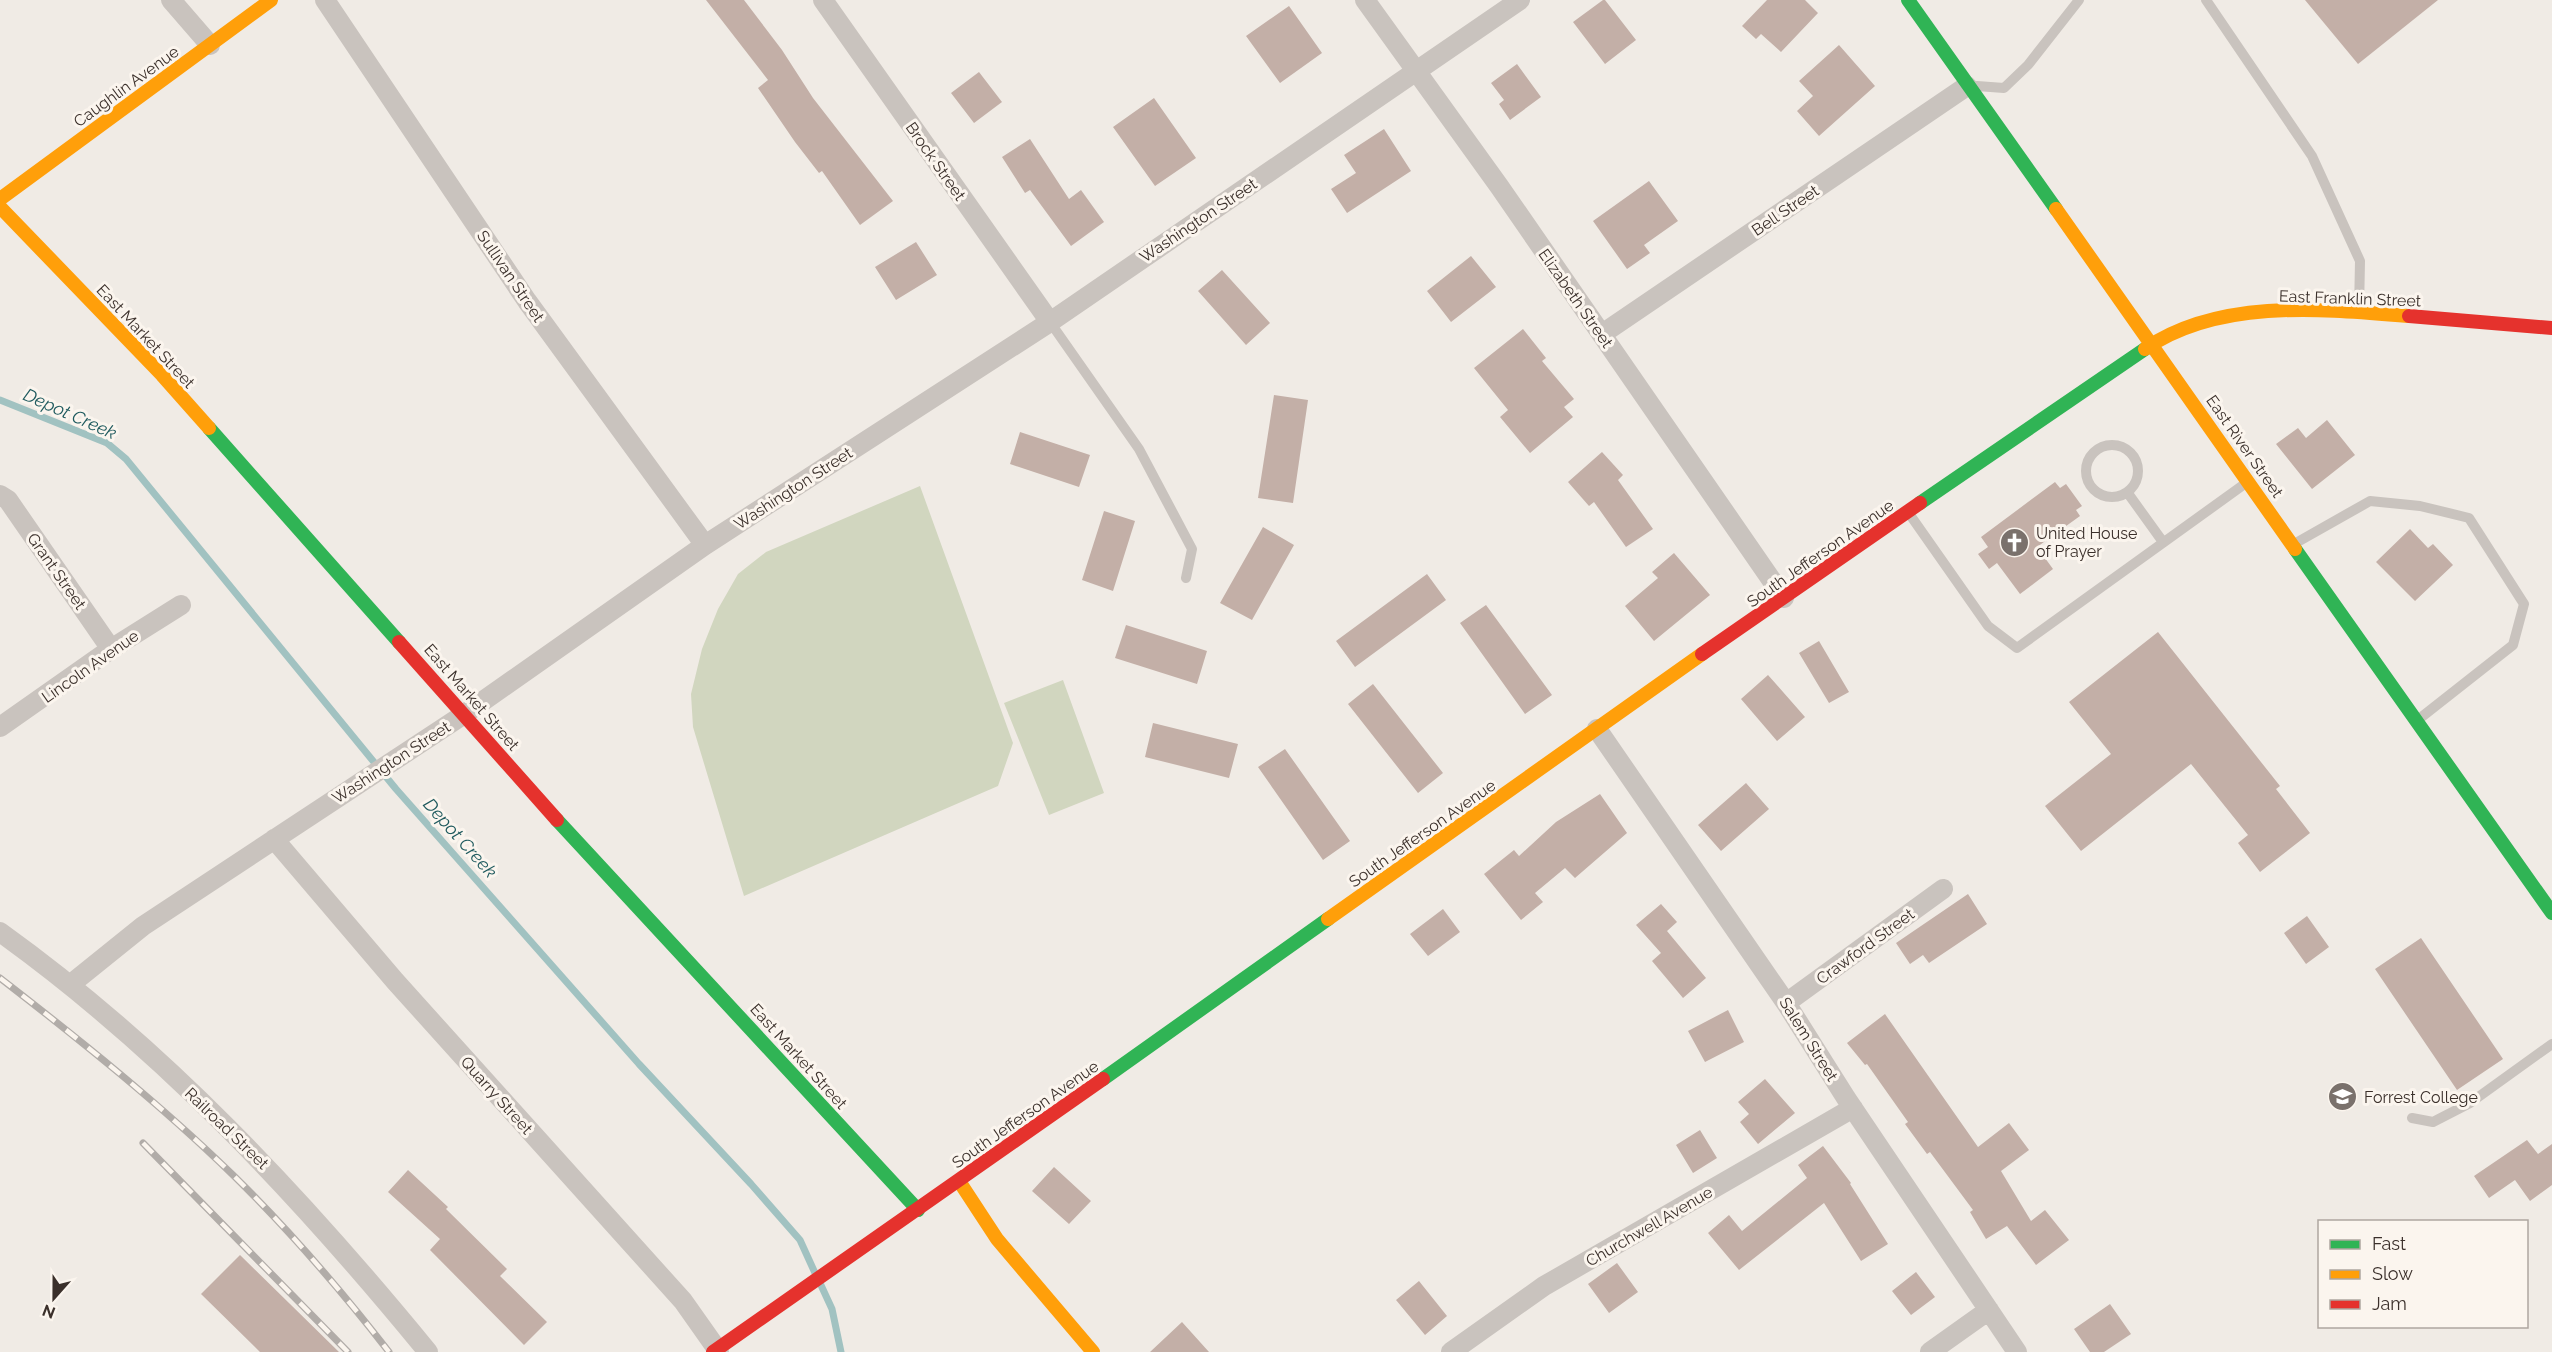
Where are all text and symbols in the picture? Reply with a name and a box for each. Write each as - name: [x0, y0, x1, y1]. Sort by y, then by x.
- street label: Caughlin Avenue: [70, 42, 183, 131]
- street label: Brock Street: [902, 118, 970, 205]
- street label: Washington Street: [1136, 174, 1261, 267]
- street label: Bell Street: [1748, 181, 1823, 240]
- street label: Sullivan Street: [473, 227, 549, 326]
- street label: Elizabeth Street: [1534, 245, 1617, 352]
- street label: East Market Street: [93, 280, 199, 393]
- street label: East Franklin Street: [2279, 287, 2422, 310]
- water label: Depot Creek: [20, 384, 120, 444]
- street label: East River Street: [2202, 391, 2287, 502]
- street label: Washington Street: [731, 443, 856, 534]
- street label: South Jefferson Avenue: [1743, 496, 1897, 611]
- place label: United House of Prayer: [2036, 524, 2137, 561]
- church icon: United House of Prayer: [1999, 526, 2031, 558]
- street label: Grant Street: [23, 529, 90, 614]
- street label: Lincoln Avenue: [38, 626, 142, 707]
- street label: East Market Street: [420, 640, 524, 755]
- street label: Washington Street: [329, 717, 454, 808]
- street label: South Jefferson Avenue: [1345, 776, 1499, 891]
- water label: Depot Creek: [419, 794, 502, 882]
- street label: Crawford Street: [1813, 904, 1918, 988]
- street label: Salem Street: [1775, 994, 1842, 1085]
- street label: East Market Street: [746, 1000, 851, 1113]
- street label: Quarry Street: [457, 1053, 537, 1139]
- street label: South Jefferson Avenue: [948, 1057, 1102, 1172]
- school or university icon: Forrest College: [2327, 1081, 2359, 1113]
- street label: Railroad Street: [181, 1084, 273, 1173]
- place label: Forrest College: [2364, 1088, 2478, 1107]
- street label: Churchwell Avenue: [1583, 1182, 1716, 1270]
- legend: [2318, 1220, 2528, 1328]
- text: Fast: [2372, 1233, 2406, 1254]
- text: Slow: [2372, 1263, 2413, 1284]
- north arrow: [24, 1268, 84, 1328]
- text: Jam: [2372, 1293, 2407, 1314]
- text: N: [40, 1300, 58, 1323]

